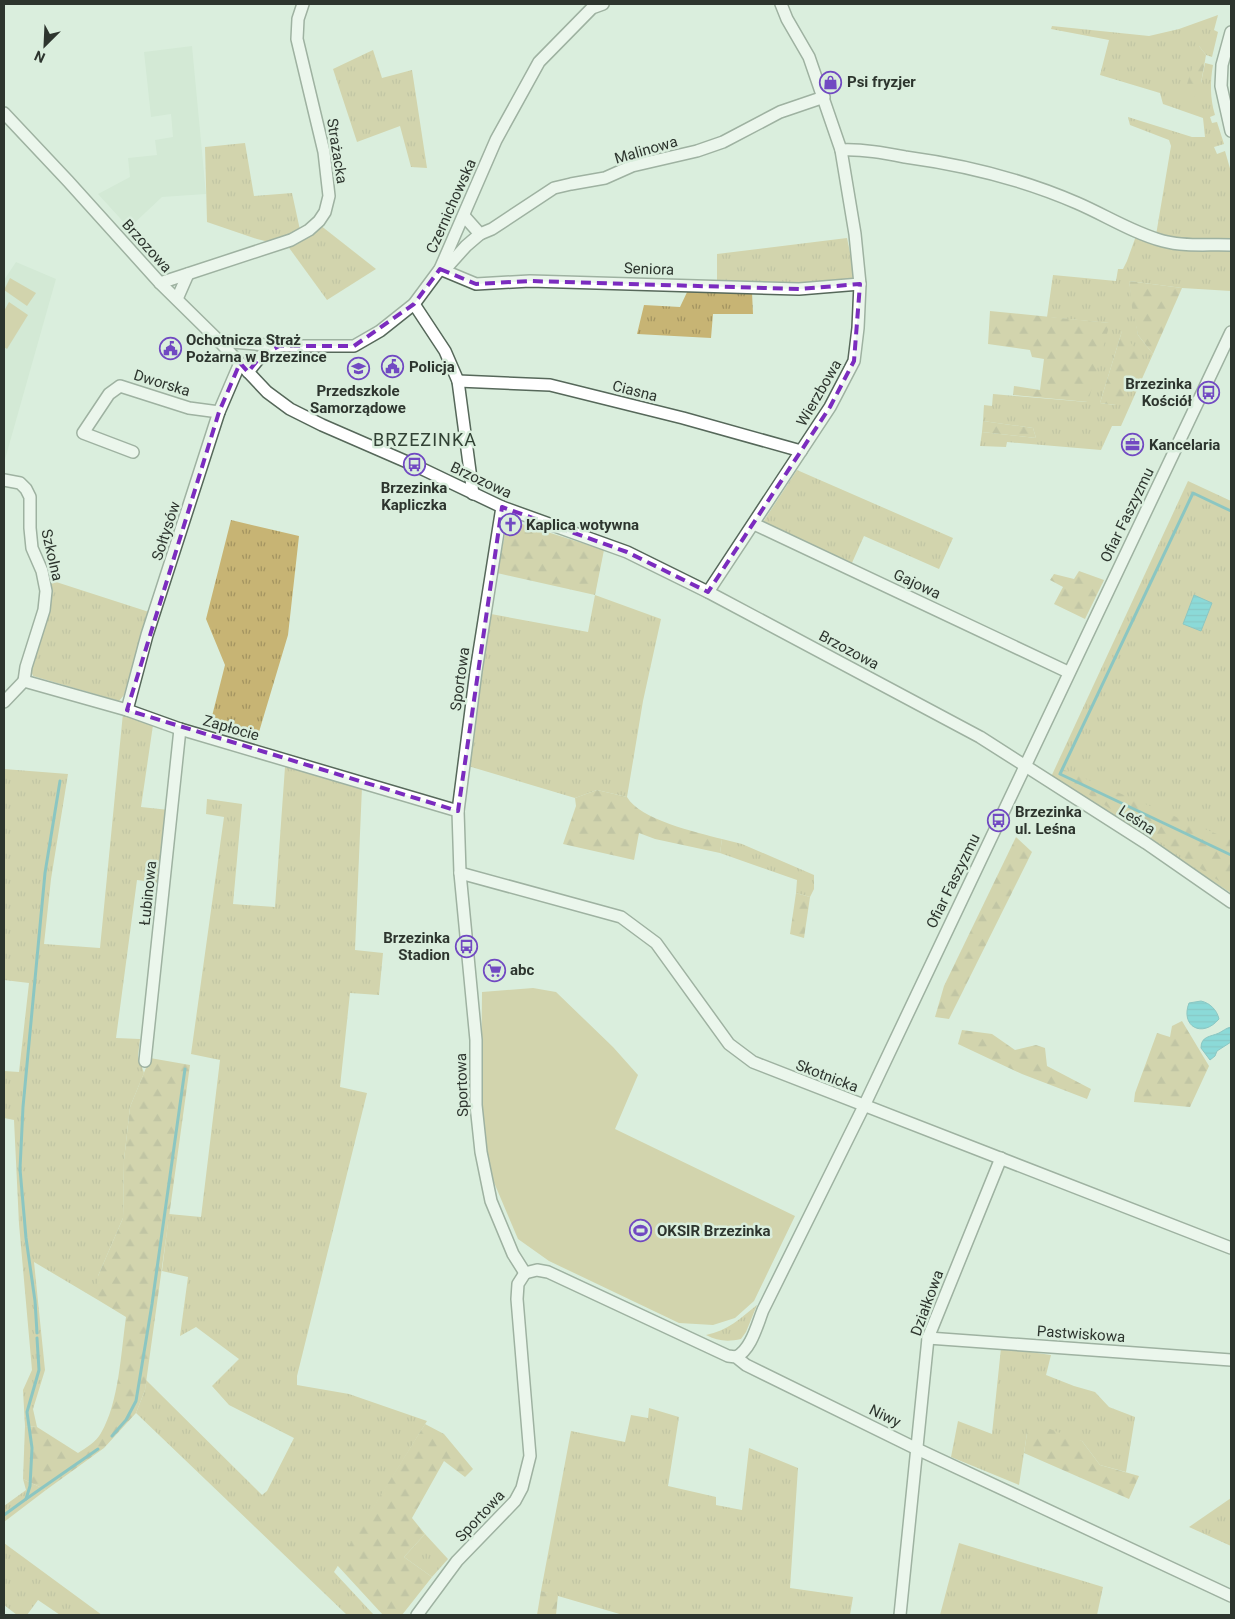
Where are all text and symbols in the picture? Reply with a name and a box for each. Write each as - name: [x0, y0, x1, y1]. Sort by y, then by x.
- north arrow: [20, 20, 70, 70]
- text: N: [32, 48, 47, 66]
- shop icon: Psi fryzjer: [819, 70, 843, 94]
- place label: Psi fryzjer: [847, 73, 916, 91]
- street label: Strażacka: [323, 117, 351, 185]
- street label: Malinowa: [612, 132, 680, 168]
- street label: Czernichowska: [422, 156, 480, 256]
- street label: Brzozowa: [118, 216, 176, 276]
- street label: Seniora: [624, 259, 674, 279]
- place label: Ochotnicza Straż Pożarna w Brzezince: [186, 331, 327, 366]
- public building icon: Ochotnicza Straż Pożarna w Brzezince: [158, 337, 182, 361]
- public building icon: Policja: [381, 355, 405, 379]
- school or university icon: Przedszkole Samorządowe: [346, 356, 370, 380]
- street label: Wierzbowa: [793, 357, 845, 429]
- place label: Policja: [409, 358, 455, 376]
- street label: Dworska: [132, 366, 192, 400]
- place label: Brzezinka Kościół: [1125, 375, 1192, 410]
- street label: Ciasna: [611, 377, 659, 405]
- bus stop icon: Brzezinka Kościół: [1196, 381, 1220, 405]
- place label: Przedszkole Samorządowe: [310, 382, 406, 417]
- district label: BRZEZINKA: [373, 429, 477, 450]
- office icon: Kancelaria: [1121, 433, 1145, 457]
- place label: Kancelaria: [1149, 436, 1220, 454]
- bus stop icon: Brzezinka Kapliczka: [402, 453, 426, 477]
- street label: Brzozowa: [448, 458, 514, 502]
- street label: Ofiar Faszyzmu: [1096, 465, 1158, 565]
- place label: Brzezinka Kapliczka: [381, 479, 447, 514]
- street label: Sołtysów: [148, 499, 184, 563]
- church icon: Kaplica wotywna: [498, 513, 522, 537]
- place label: Kaplica wotywna: [526, 516, 639, 534]
- street label: Szkolna: [37, 527, 67, 583]
- street label: Gajowa: [891, 565, 943, 603]
- street label: Brzozowa: [816, 627, 882, 673]
- street label: Sportowa: [447, 646, 473, 712]
- street label: Zapłocie: [201, 711, 261, 745]
- street label: Leśna: [1115, 801, 1159, 839]
- place label: Brzezinka ul. Leśna: [1015, 803, 1082, 838]
- bus stop icon: Brzezinka ul. Leśna: [987, 809, 1011, 833]
- street label: Ofiar Faszyzmu: [922, 831, 984, 931]
- street label: Łubinowa: [136, 860, 160, 926]
- place label: Brzezinka Stadion: [383, 929, 450, 964]
- bus stop icon: Brzezinka Stadion: [454, 935, 478, 959]
- supermarket icon: abc: [482, 958, 506, 982]
- place label: abc: [510, 961, 534, 979]
- street label: Sportowa: [452, 1053, 472, 1117]
- street label: Skotnicka: [793, 1056, 861, 1096]
- sports icon: OKSIR Brzezinka: [629, 1219, 653, 1243]
- place label: OKSIR Brzezinka: [657, 1222, 771, 1240]
- street label: Działkowa: [907, 1268, 947, 1338]
- street label: Pastwiskowa: [1036, 1322, 1126, 1346]
- street label: Niwy: [866, 1401, 904, 1431]
- street label: Sportowa: [452, 1486, 508, 1546]

